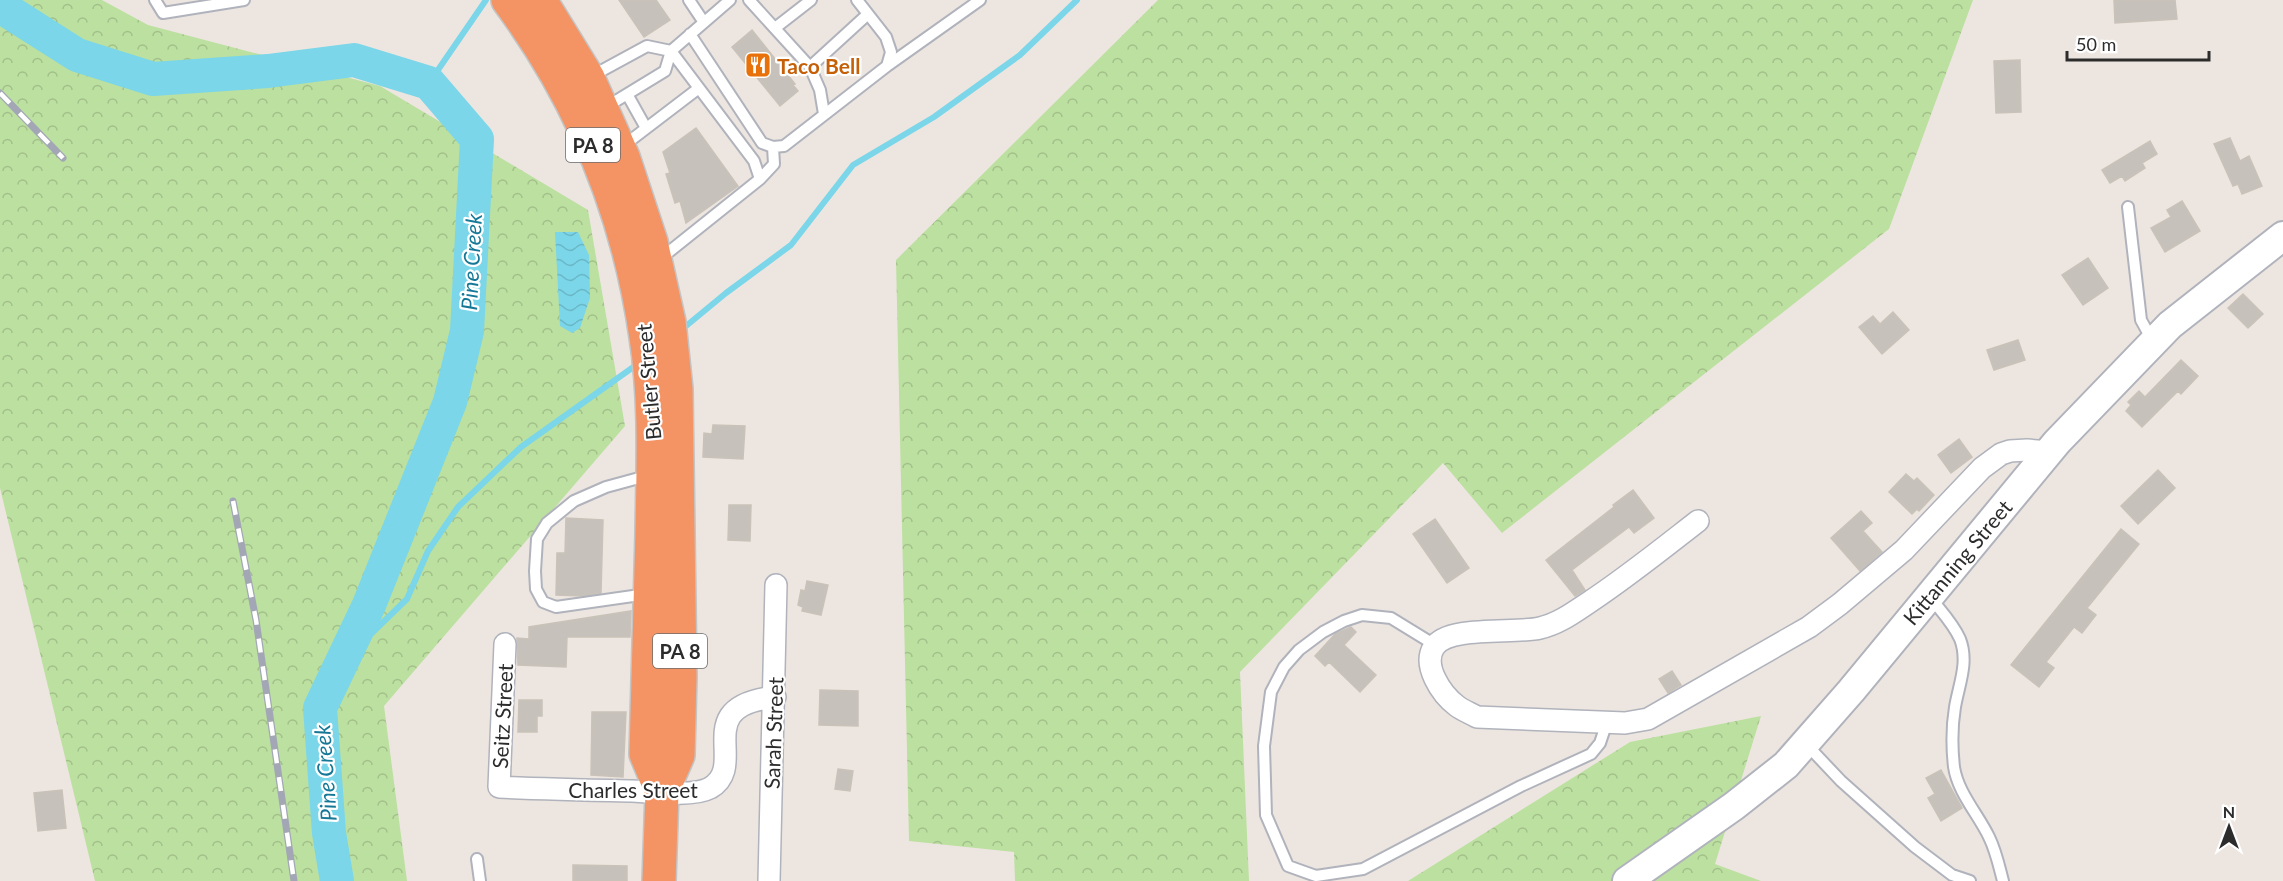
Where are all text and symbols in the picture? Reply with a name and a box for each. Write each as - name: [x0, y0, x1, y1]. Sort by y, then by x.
- scale bar: [2067, 24, 2210, 62]
- text: 50 m: [2076, 33, 2116, 55]
- restaurant icon: Taco Bell: [743, 50, 773, 80]
- place label: Taco Bell: [777, 53, 860, 78]
- road number: PA 8: [566, 128, 620, 162]
- water label: Pine Creek: [455, 212, 487, 311]
- street label: Butler Street: [630, 322, 666, 441]
- street label: Kittanning Street: [1897, 494, 2017, 630]
- road number: PA 8: [653, 634, 707, 668]
- street label: Seitz Street: [487, 662, 517, 769]
- street label: Sarah Street: [759, 676, 787, 789]
- water label: Pine Creek: [308, 723, 342, 822]
- street label: Charles Street: [568, 777, 698, 802]
- north arrow: [2199, 797, 2259, 857]
- text: N: [2223, 802, 2235, 821]

